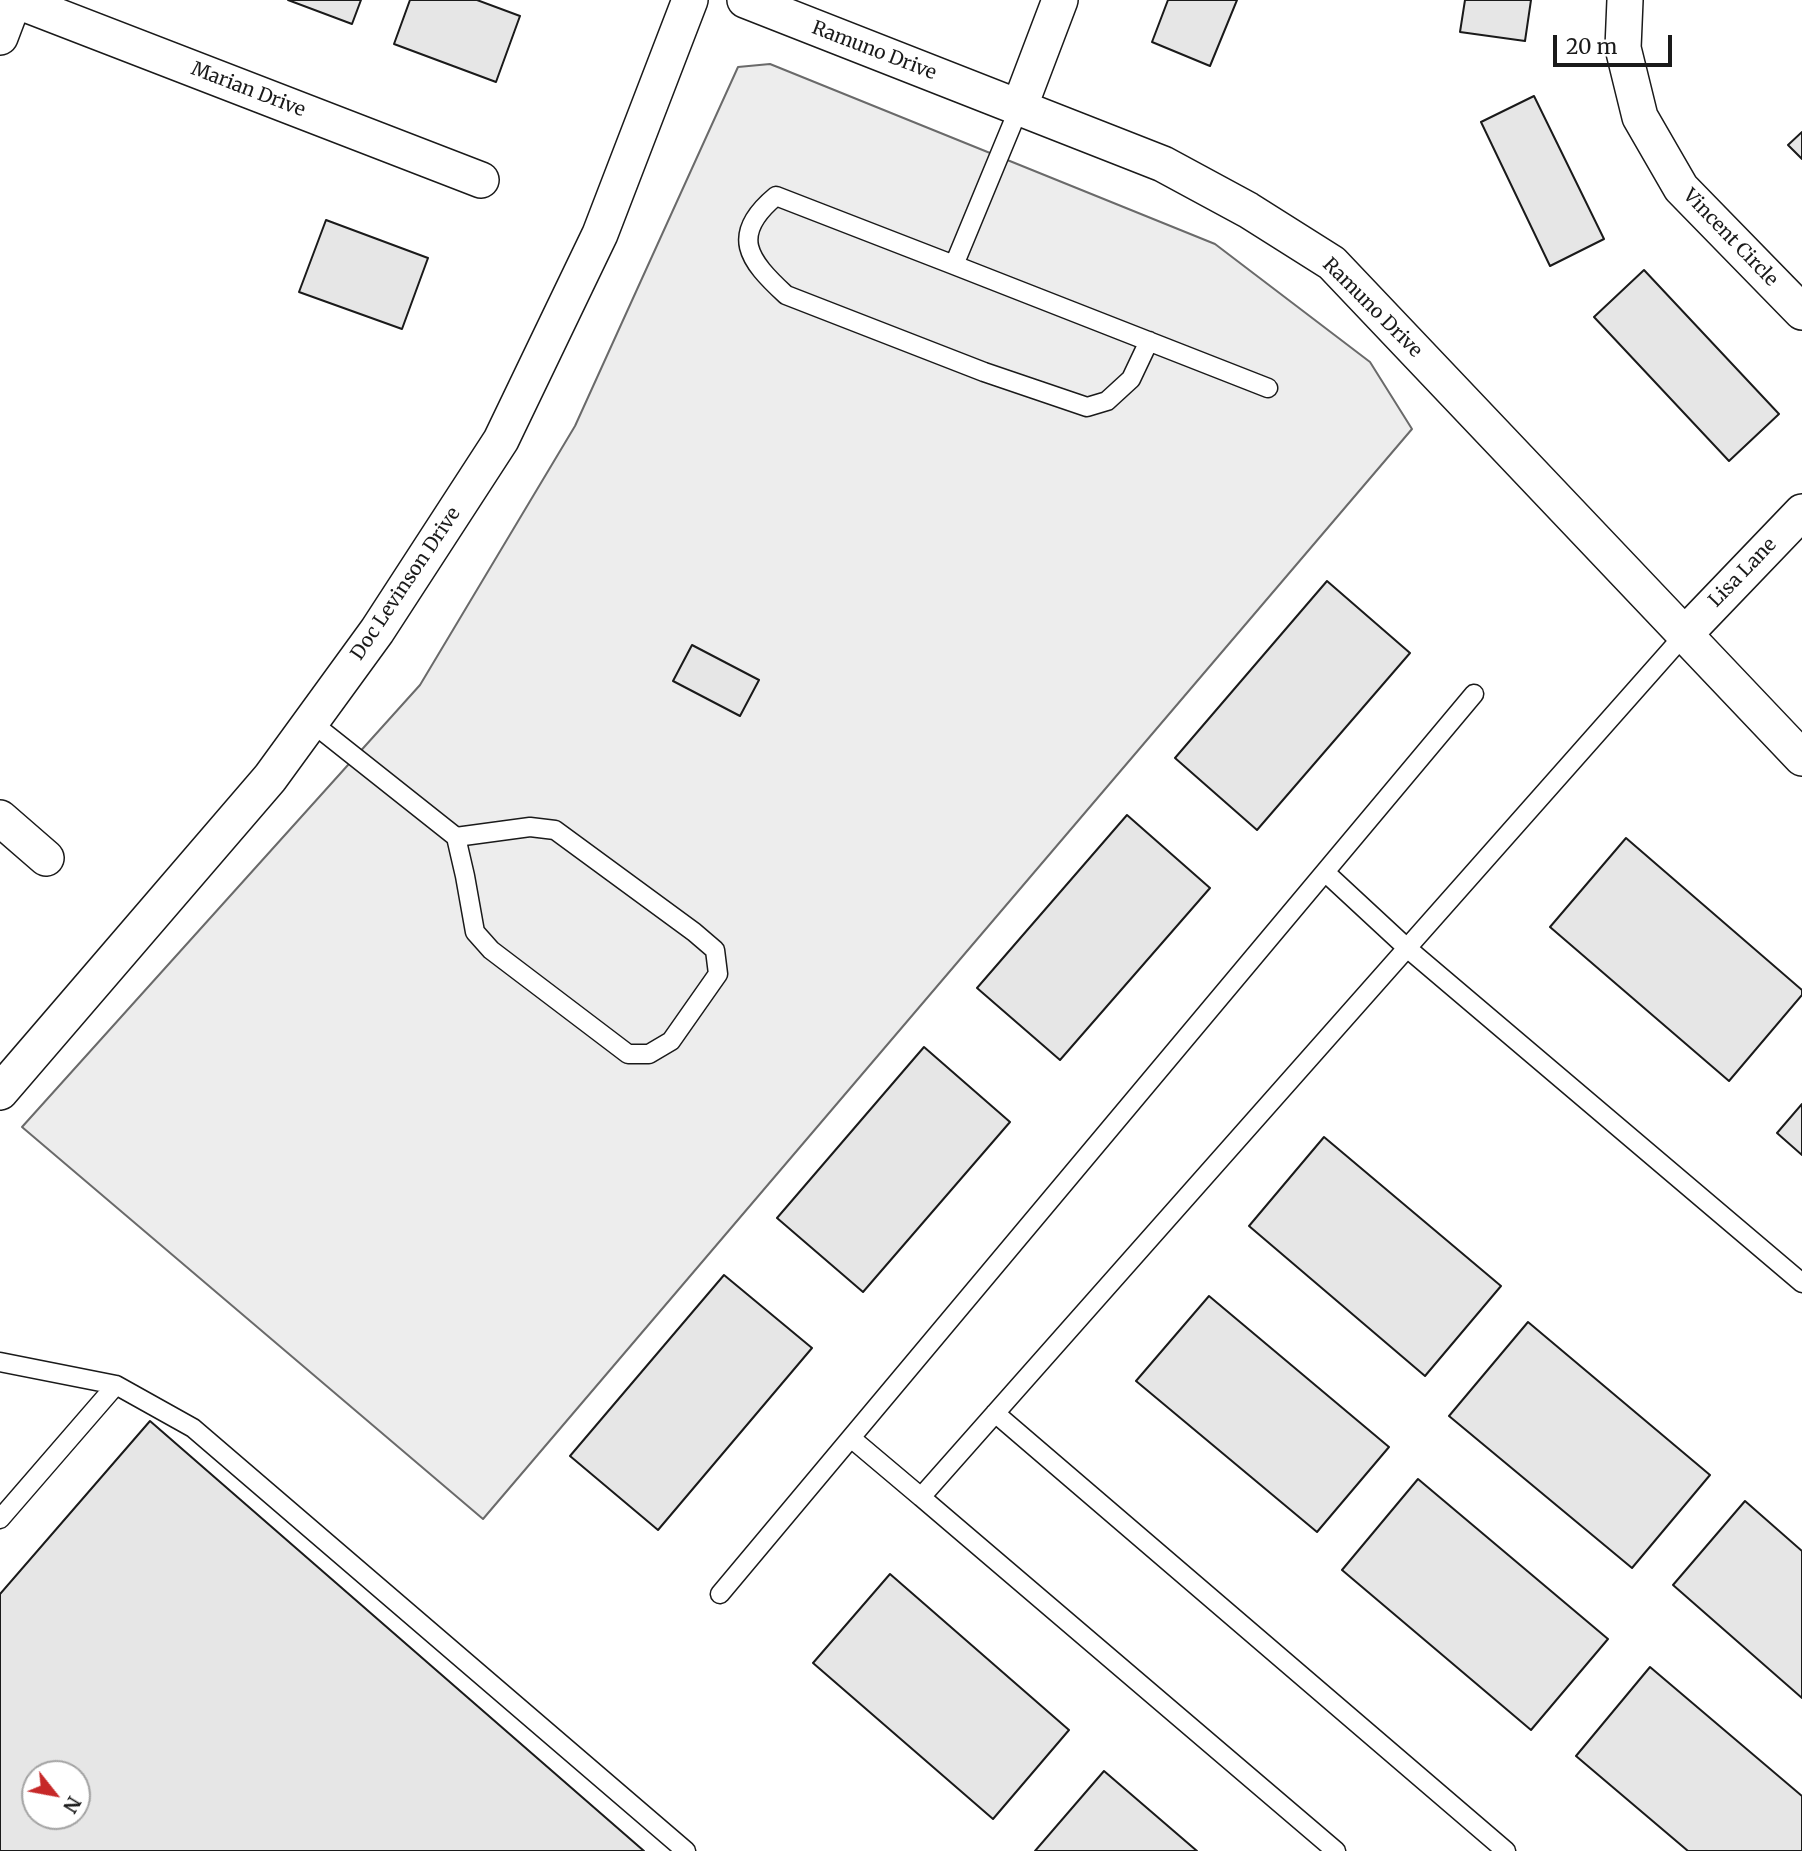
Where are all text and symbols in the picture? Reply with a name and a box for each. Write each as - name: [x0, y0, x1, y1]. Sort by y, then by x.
- street label: Ramuno Drive: [809, 17, 939, 85]
- scale bar: [1557, 21, 1676, 65]
- text: 20 m: [1566, 33, 1617, 60]
- street label: Marian Drive: [188, 58, 308, 122]
- street label: Vincent Circle: [1678, 185, 1782, 291]
- street label: Ramuno Drive: [1318, 254, 1426, 362]
- street label: Doc Levinson Drive: [347, 503, 465, 665]
- street label: Lisa Lane: [1705, 534, 1781, 612]
- north arrow: [21, 1760, 91, 1830]
- text: N: [58, 1792, 86, 1817]

